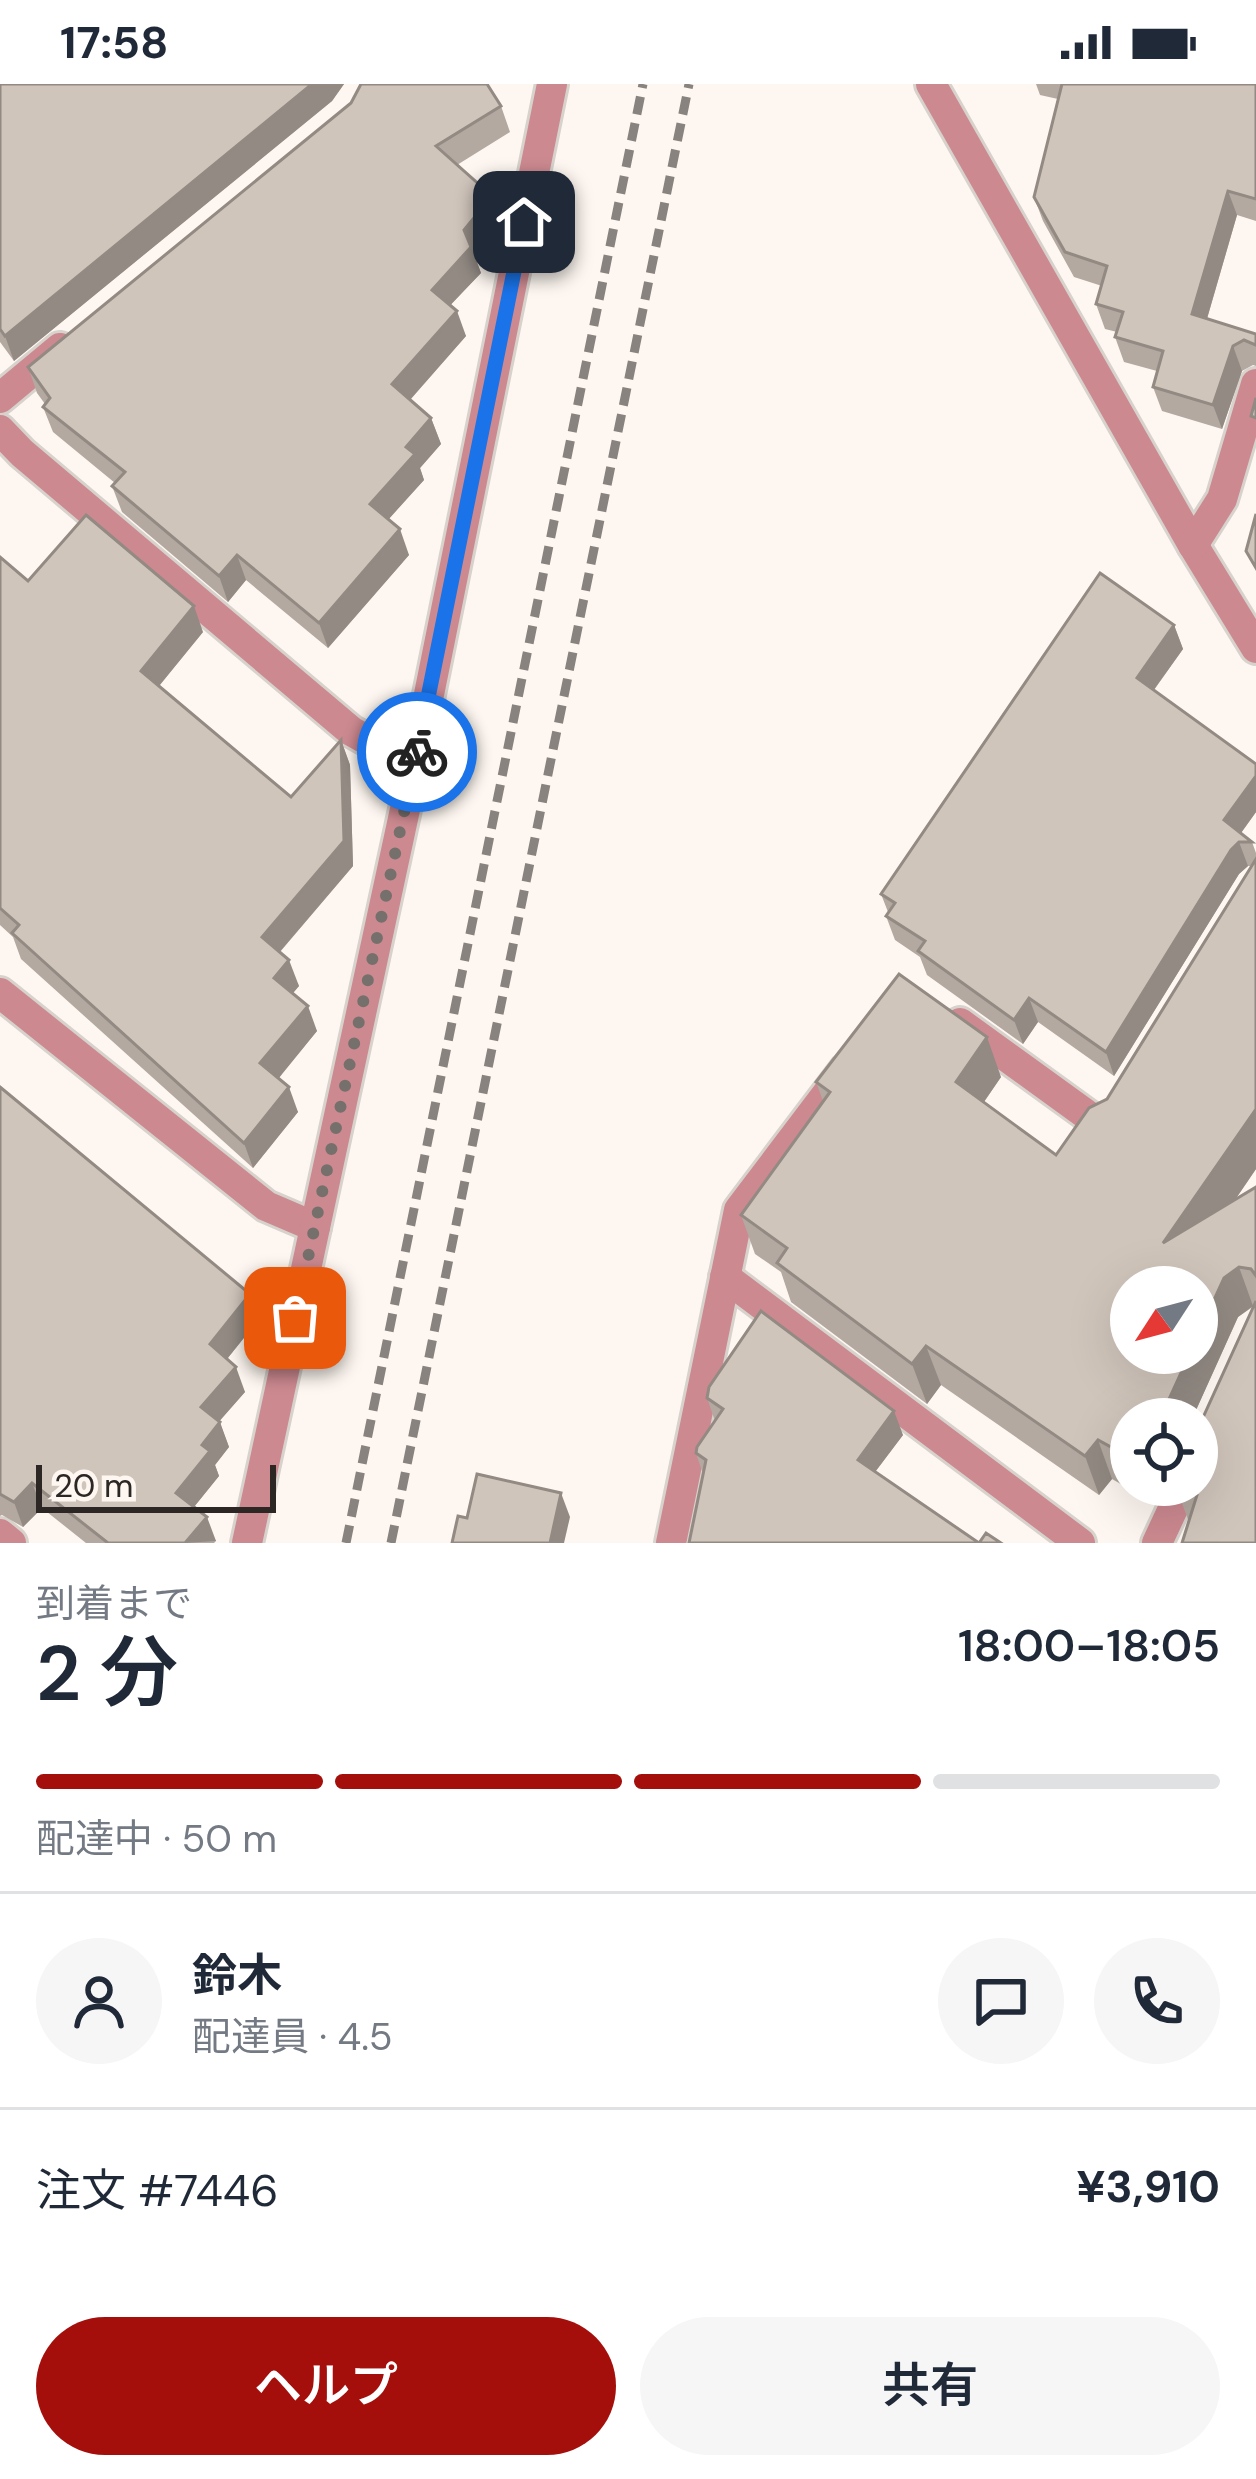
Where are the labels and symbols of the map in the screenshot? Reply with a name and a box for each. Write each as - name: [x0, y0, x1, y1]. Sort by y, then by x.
- pin: [473, 171, 575, 273]
- courier: [357, 692, 477, 812]
- north arrow: [1110, 1266, 1218, 1374]
- pin: [244, 1267, 346, 1369]
- scale bar: [36, 1459, 276, 1512]

